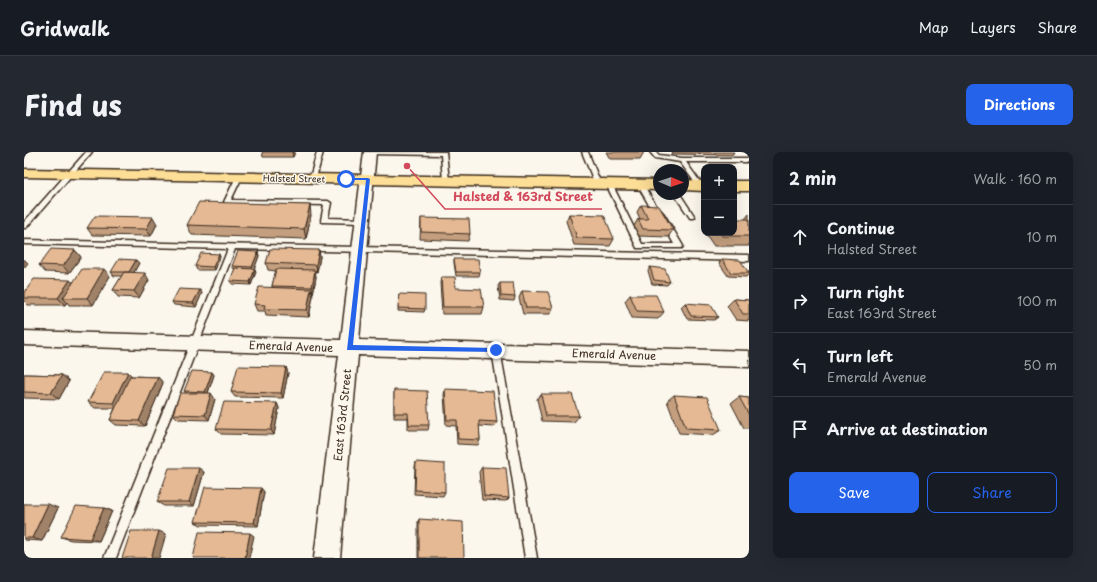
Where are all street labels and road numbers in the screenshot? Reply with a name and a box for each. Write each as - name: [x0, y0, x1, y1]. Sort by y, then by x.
- street label: Halsted Street: [263, 170, 326, 186]
- street label: Emerald Avenue: [249, 336, 333, 356]
- street label: Emerald Avenue: [572, 344, 656, 364]
- street label: East 163rd Street: [329, 367, 355, 462]

